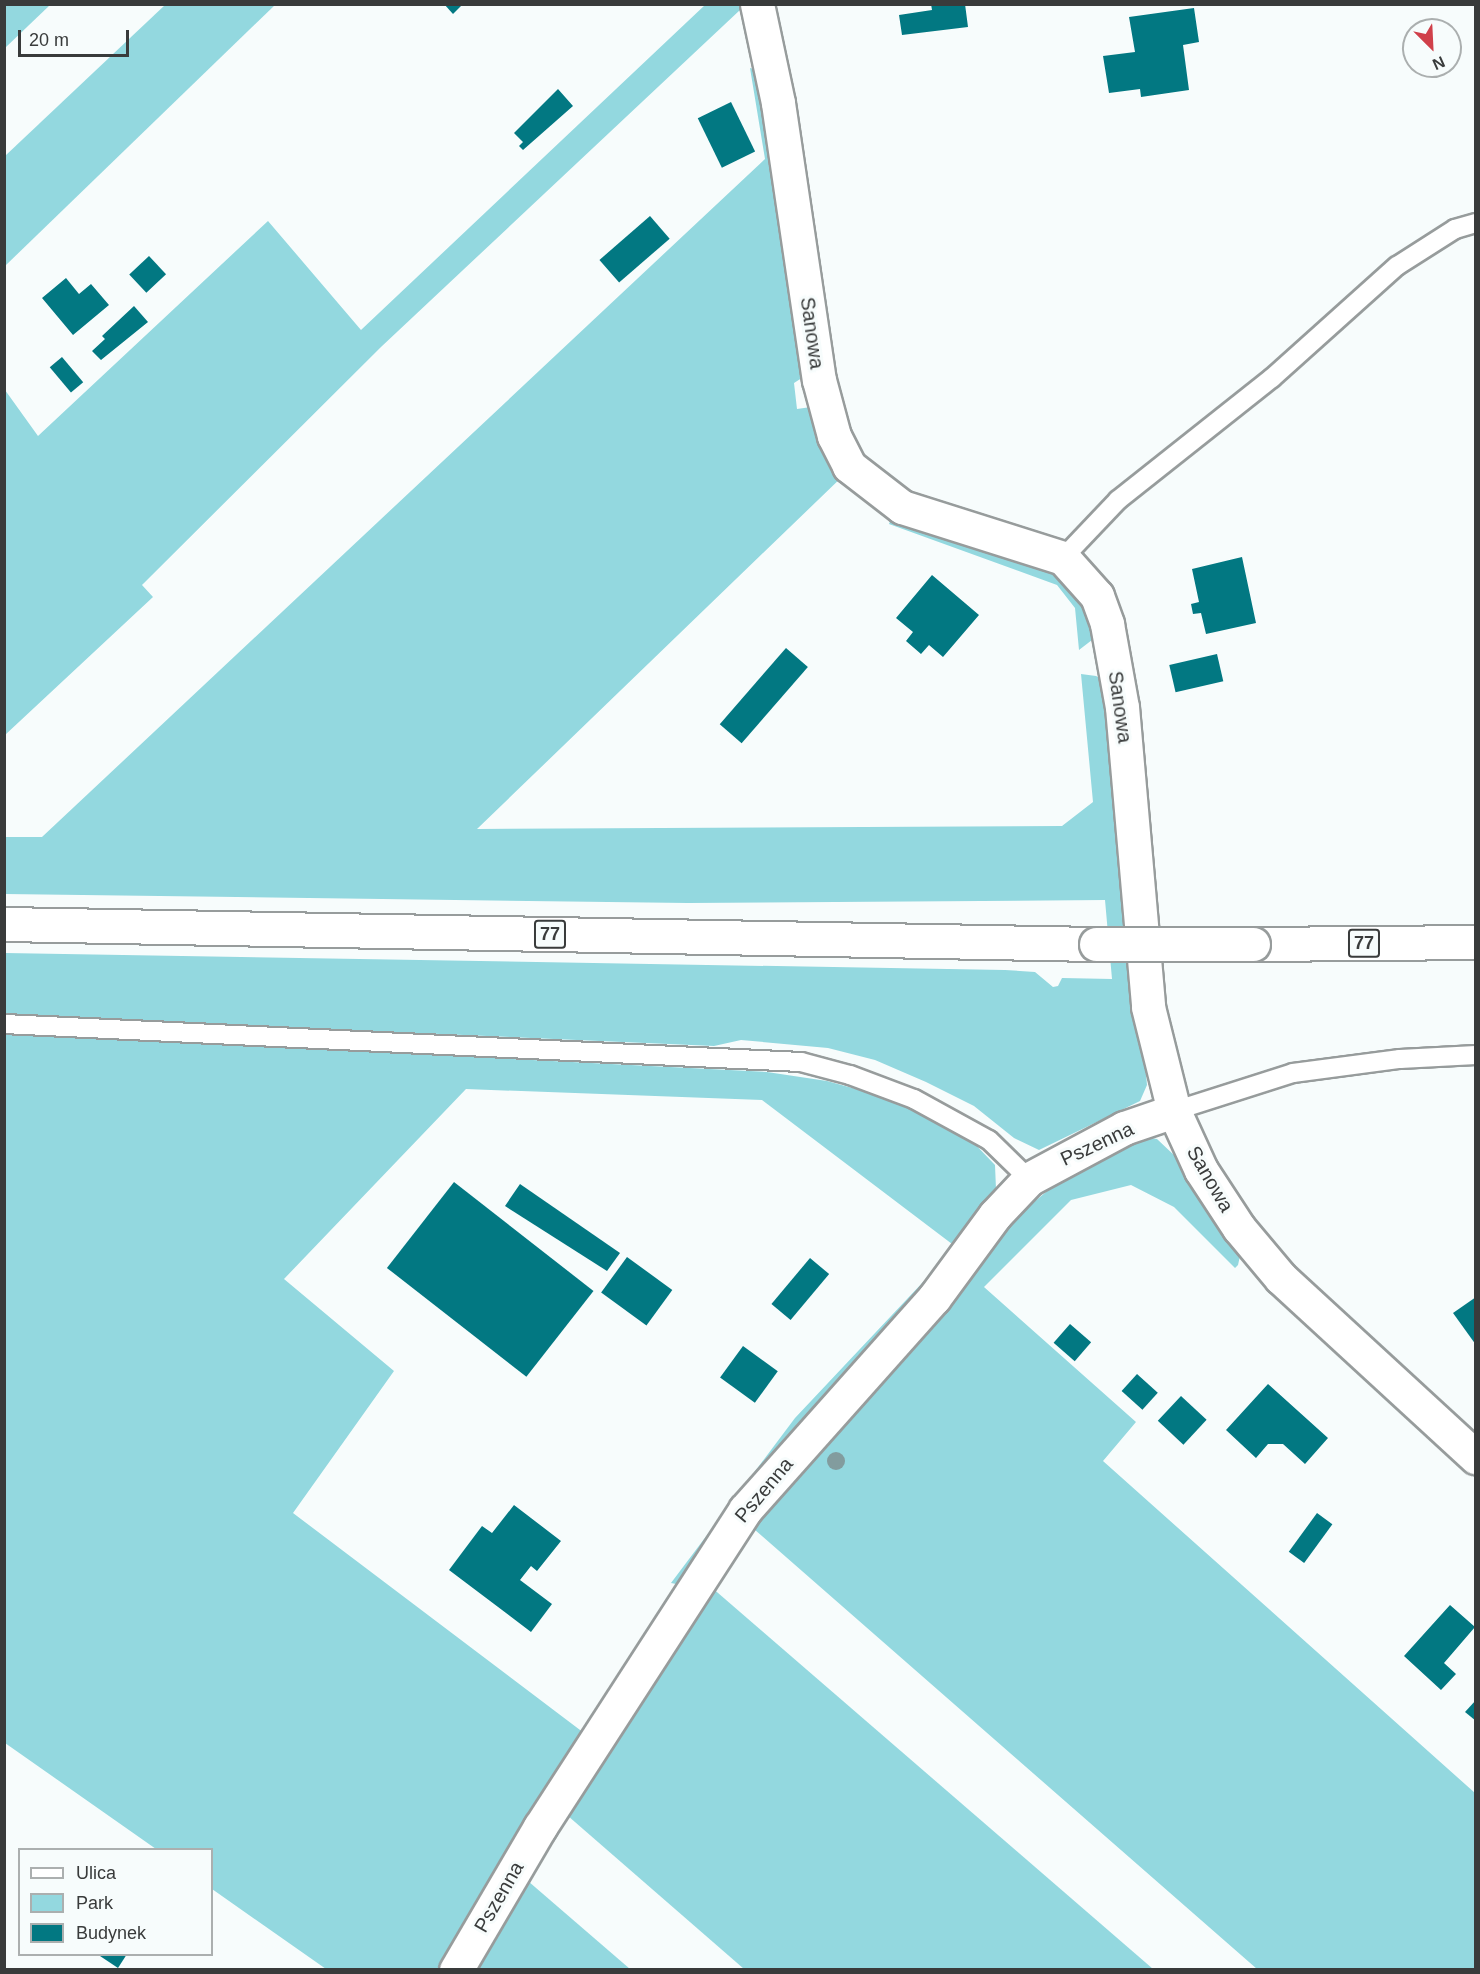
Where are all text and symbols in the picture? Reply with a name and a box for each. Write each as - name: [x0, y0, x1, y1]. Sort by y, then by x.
- scale bar: [21, 18, 132, 56]
- north arrow: [1402, 18, 1462, 78]
- text: 20 m: [29, 30, 69, 50]
- text: N: [1430, 53, 1447, 73]
- street label: Sanowa: [795, 296, 829, 370]
- street label: Sanowa: [1103, 670, 1137, 744]
- road number: 77: [534, 919, 566, 949]
- road number: 77: [1348, 928, 1380, 958]
- street label: Pszenna: [1057, 1117, 1137, 1171]
- street label: Sanowa: [1182, 1142, 1238, 1216]
- street label: Pszenna: [730, 1452, 798, 1528]
- legend: [18, 1848, 213, 1956]
- street label: Pszenna: [469, 1857, 529, 1937]
- text: Ulica: [76, 1863, 116, 1883]
- text: Park: [76, 1893, 113, 1913]
- text: Budynek: [76, 1923, 146, 1943]

